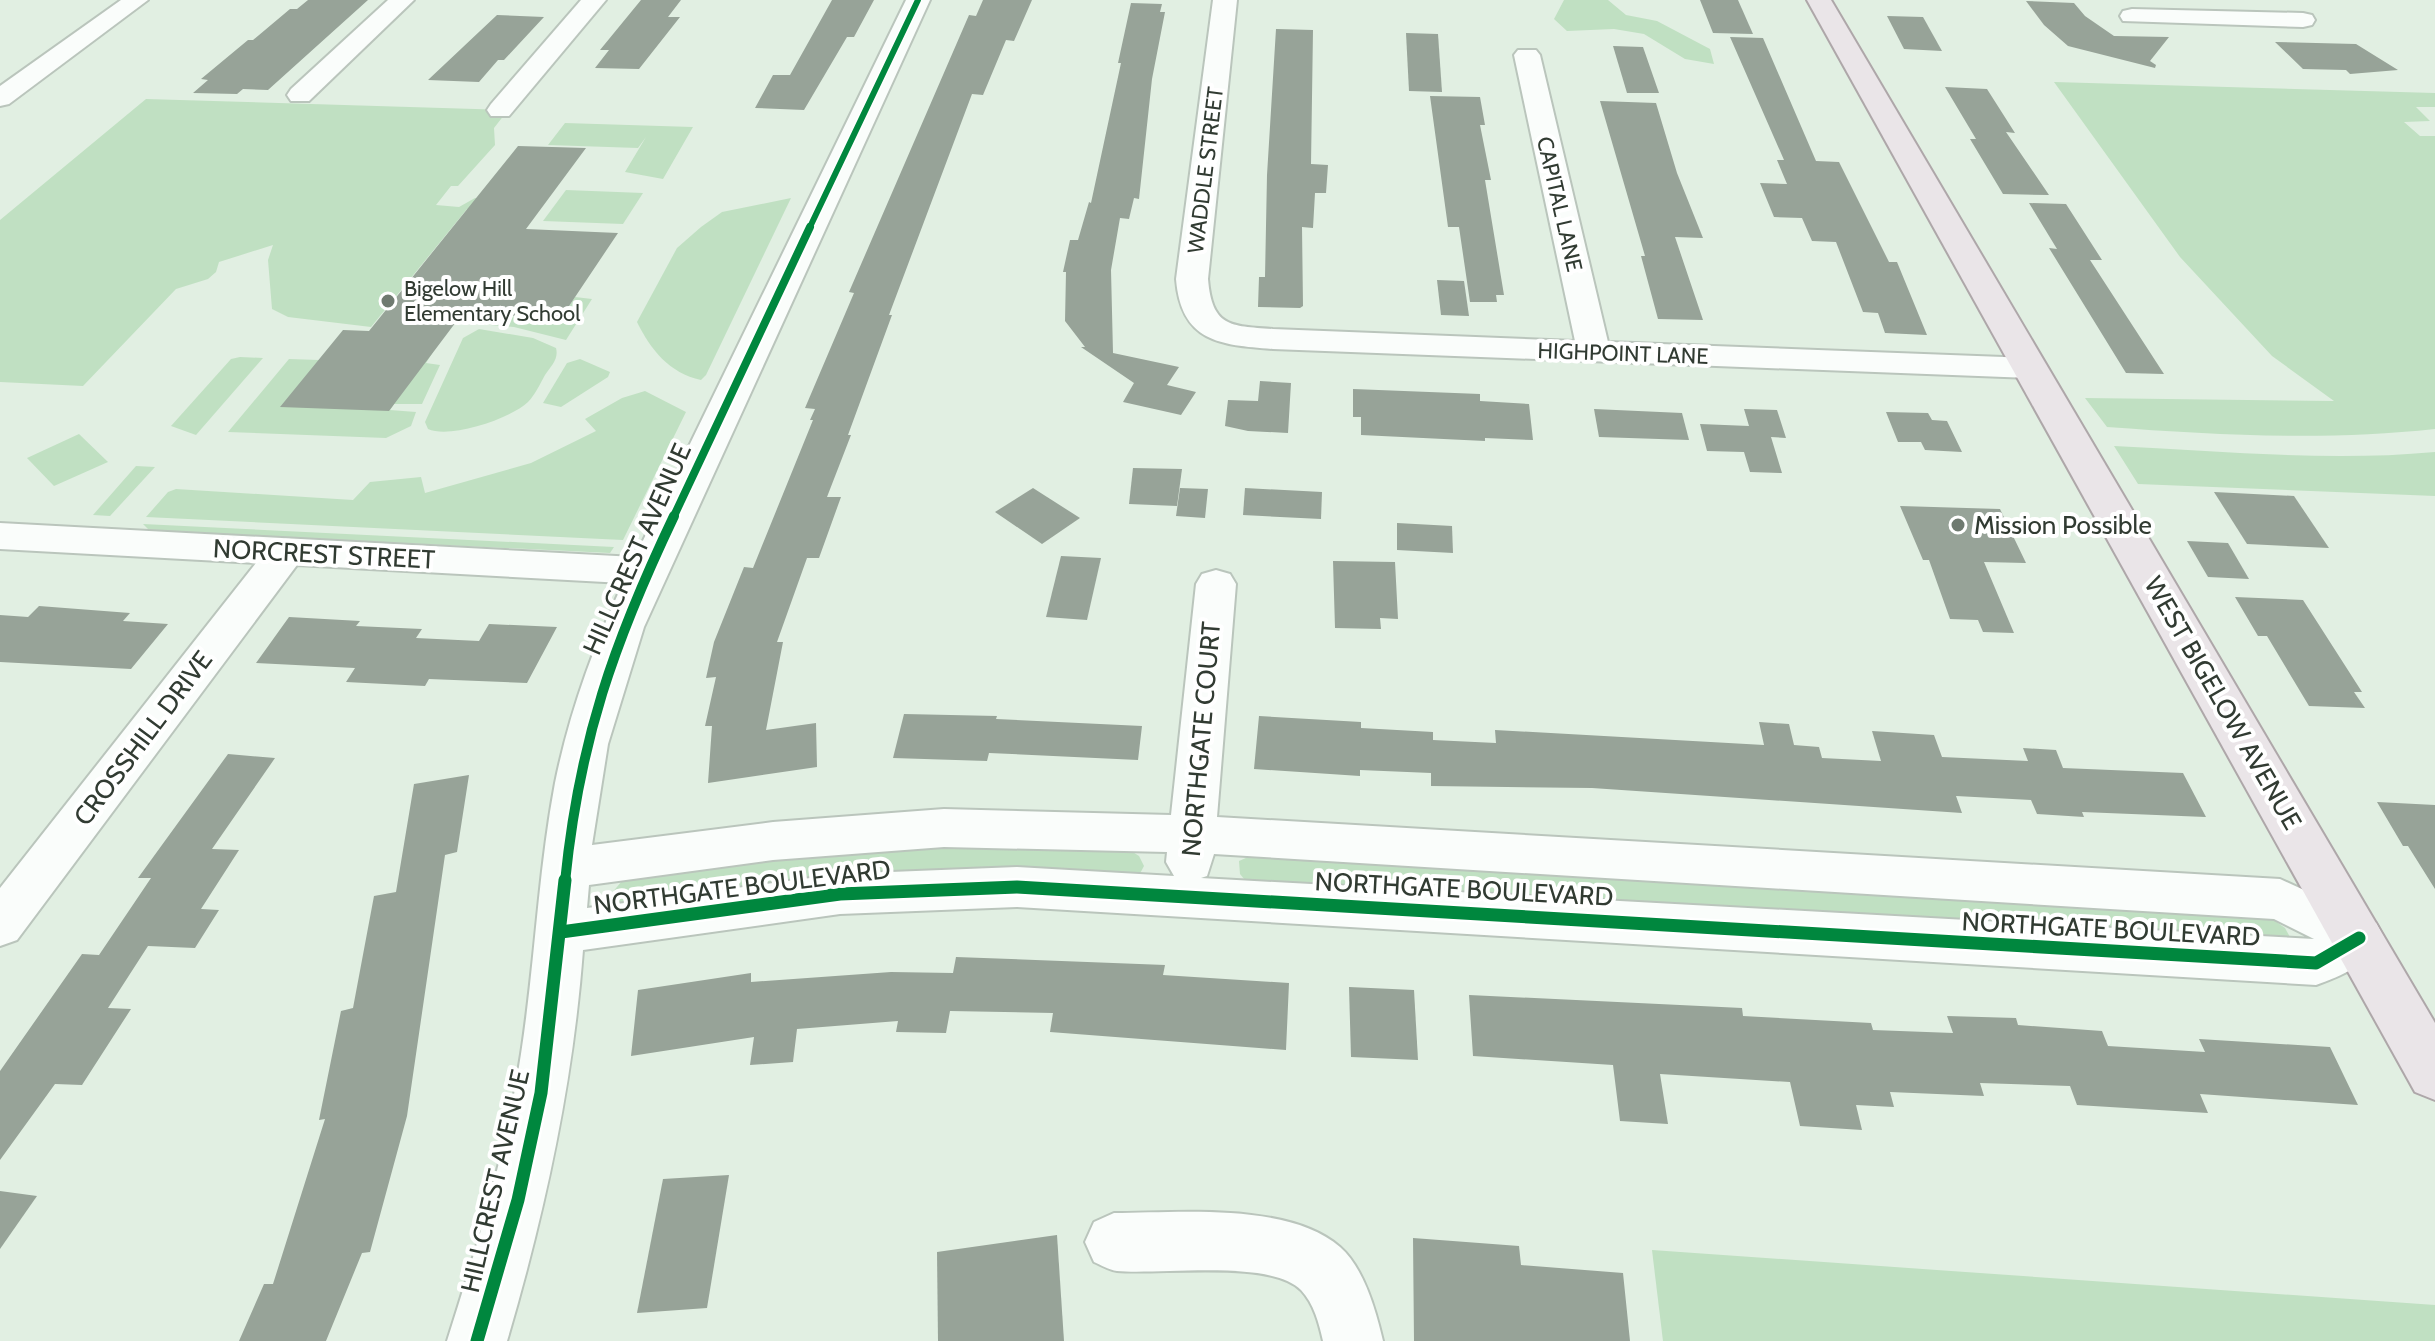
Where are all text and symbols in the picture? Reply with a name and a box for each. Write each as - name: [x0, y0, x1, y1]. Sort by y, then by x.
- street label: WADDLE STREET: [1182, 85, 1229, 255]
- street label: CAPITAL LANE: [1531, 134, 1588, 274]
- place label: Bigelow Hill Elementary School: [404, 275, 581, 327]
- marker: Bigelow Hill Elementary School: [379, 292, 397, 310]
- street label: HIGHPOINT LANE: [1537, 337, 1709, 370]
- street label: HILLCREST AVENUE: [576, 438, 698, 660]
- place label: Mission Possible: [1974, 509, 2152, 541]
- marker: Mission Possible: [1949, 516, 1967, 534]
- street label: NORCREST STREET: [212, 532, 436, 576]
- street label: WEST BIGELOW AVENUE: [2137, 571, 2309, 835]
- street label: NORTHGATE COURT: [1175, 620, 1227, 858]
- street label: CROSSHILL DRIVE: [67, 644, 219, 832]
- street label: NORTHGATE BOULEVARD: [592, 853, 892, 921]
- street label: NORTHGATE BOULEVARD: [1314, 865, 1614, 913]
- street label: NORTHGATE BOULEVARD: [1961, 905, 2261, 953]
- street label: HILLCREST AVENUE: [454, 1066, 536, 1296]

